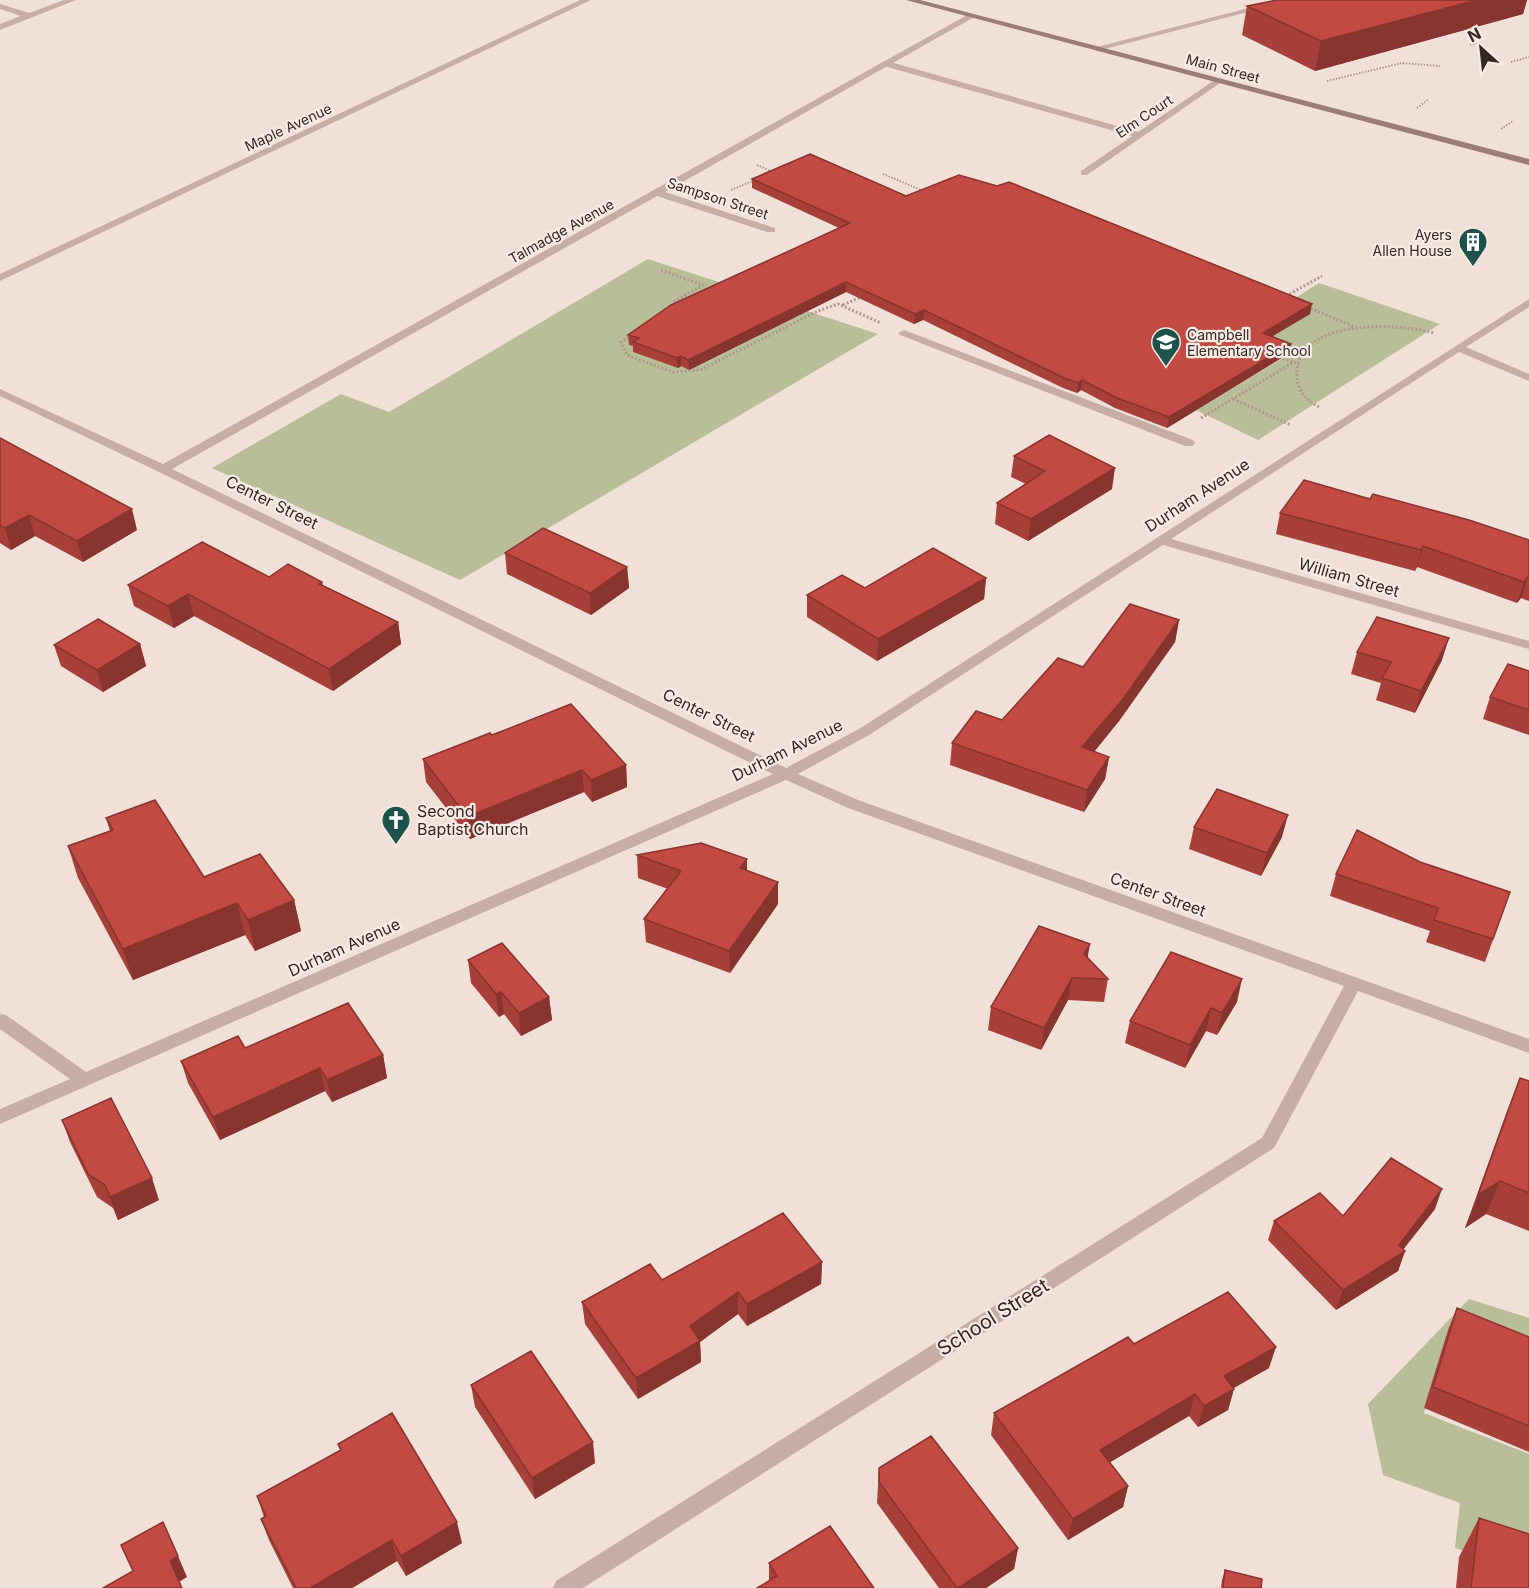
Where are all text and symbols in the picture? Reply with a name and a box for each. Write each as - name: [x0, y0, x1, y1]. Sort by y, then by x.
- north arrow: [1451, 18, 1511, 78]
- text: N: [1464, 23, 1484, 46]
- street label: Main Street: [1184, 50, 1262, 86]
- street label: Elm Court: [1112, 91, 1176, 141]
- street label: Maple Avenue: [242, 99, 334, 155]
- street label: Sampson Street: [665, 174, 771, 222]
- street label: Talmadge Avenue: [505, 195, 617, 267]
- place label: Ayers Allen House: [1373, 226, 1452, 259]
- building icon: Ayers Allen House: [1457, 226, 1489, 268]
- school or university icon: Campbell Elementary School: [1150, 326, 1182, 368]
- place label: Campbell Elementary School: [1187, 326, 1311, 359]
- street label: Durham Avenue: [1141, 454, 1253, 536]
- street label: Center Street: [222, 471, 322, 533]
- street label: William Street: [1296, 553, 1402, 601]
- street label: Center Street: [659, 684, 759, 746]
- street label: Durham Avenue: [728, 715, 846, 785]
- place label: Second Baptist Church: [417, 801, 529, 839]
- church icon: Second Baptist Church: [380, 804, 412, 846]
- street label: Center Street: [1107, 867, 1209, 921]
- street label: Durham Avenue: [285, 913, 403, 981]
- street label: School Street: [933, 1273, 1054, 1361]

